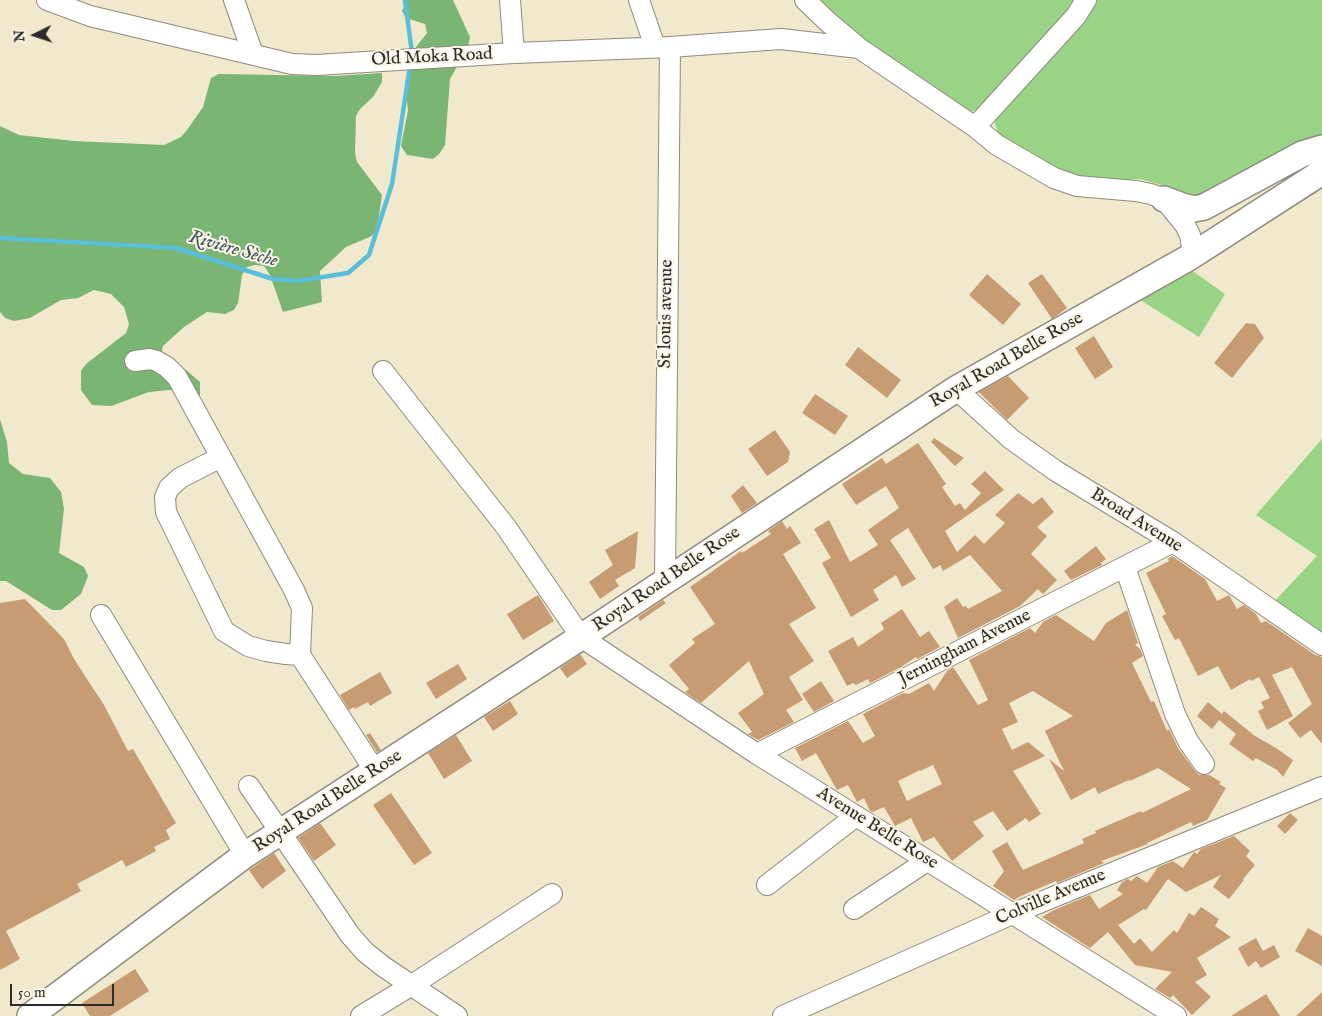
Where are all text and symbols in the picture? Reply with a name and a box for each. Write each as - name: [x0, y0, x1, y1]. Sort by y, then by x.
- north arrow: [10, 10, 60, 60]
- text: N: [11, 29, 29, 43]
- street label: Old Moka Road: [371, 44, 493, 72]
- water label: Rivière Sèche: [186, 226, 280, 274]
- street label: St louis avenue: [655, 259, 679, 369]
- street label: Royal Road Belle Rose: [927, 308, 1087, 414]
- street label: Broad Avenue: [1086, 484, 1186, 558]
- street label: Royal Road Belle Rose: [589, 523, 745, 637]
- street label: Jerningham Avenue: [895, 605, 1035, 691]
- street label: Royal Road Belle Rose: [250, 746, 406, 858]
- street label: Avenue Belle Rose: [812, 783, 942, 875]
- street label: Colville Avenue: [993, 865, 1109, 931]
- scale bar: [12, 974, 116, 1006]
- text: 50 m: [18, 983, 46, 1002]

